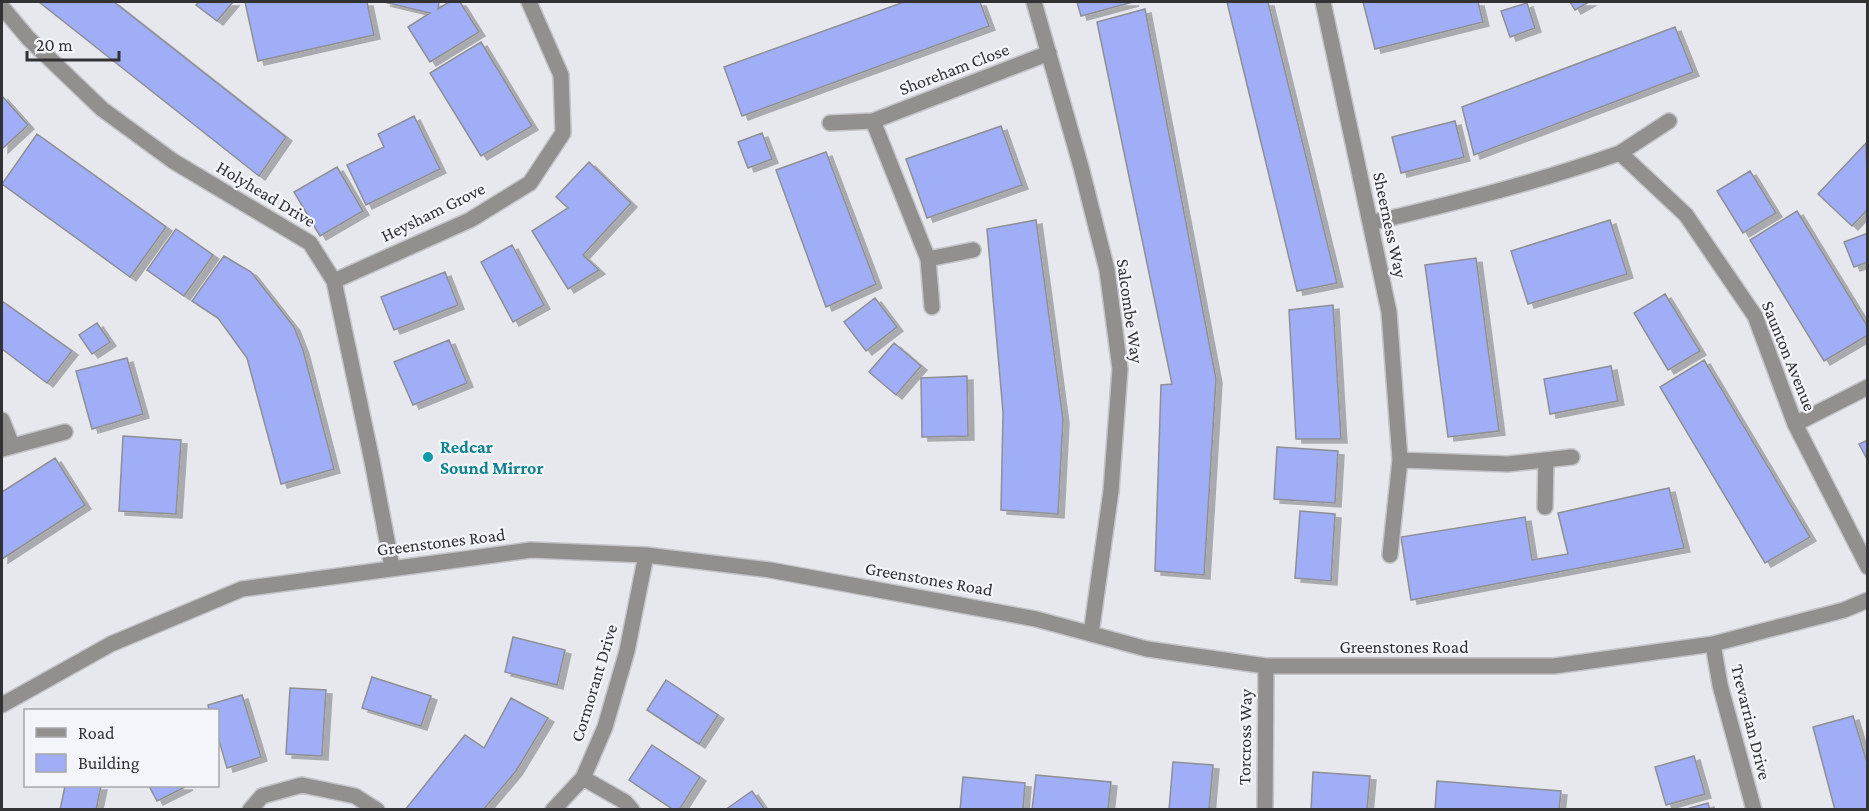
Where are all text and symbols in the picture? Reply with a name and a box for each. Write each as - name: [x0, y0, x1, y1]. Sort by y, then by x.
- scale bar: [27, 24, 118, 62]
- text: 20 m: [36, 35, 73, 55]
- street label: Shoreham Close: [896, 39, 1012, 99]
- street label: Holyhead Drive: [213, 157, 319, 231]
- street label: Sheerness Way: [1369, 170, 1411, 280]
- street label: Heysham Grove: [378, 178, 488, 246]
- street label: Salcombe Way: [1113, 258, 1147, 365]
- street label: Saunton Avenue: [1758, 298, 1820, 414]
- place label: Redcar Sound Mirror: [440, 437, 544, 478]
- marker: Redcar Sound Mirror: [421, 450, 435, 464]
- street label: Greenstones Road: [376, 524, 507, 560]
- street label: Greenstones Road: [864, 558, 995, 600]
- street label: Cormorant Drive: [567, 622, 621, 744]
- street label: Greenstones Road: [1339, 637, 1469, 657]
- street label: Trevarrian Drive: [1727, 662, 1775, 782]
- street label: Torcross Way: [1234, 688, 1256, 785]
- legend: [24, 709, 219, 787]
- text: Road: [78, 723, 115, 743]
- text: Building: [78, 753, 140, 773]

